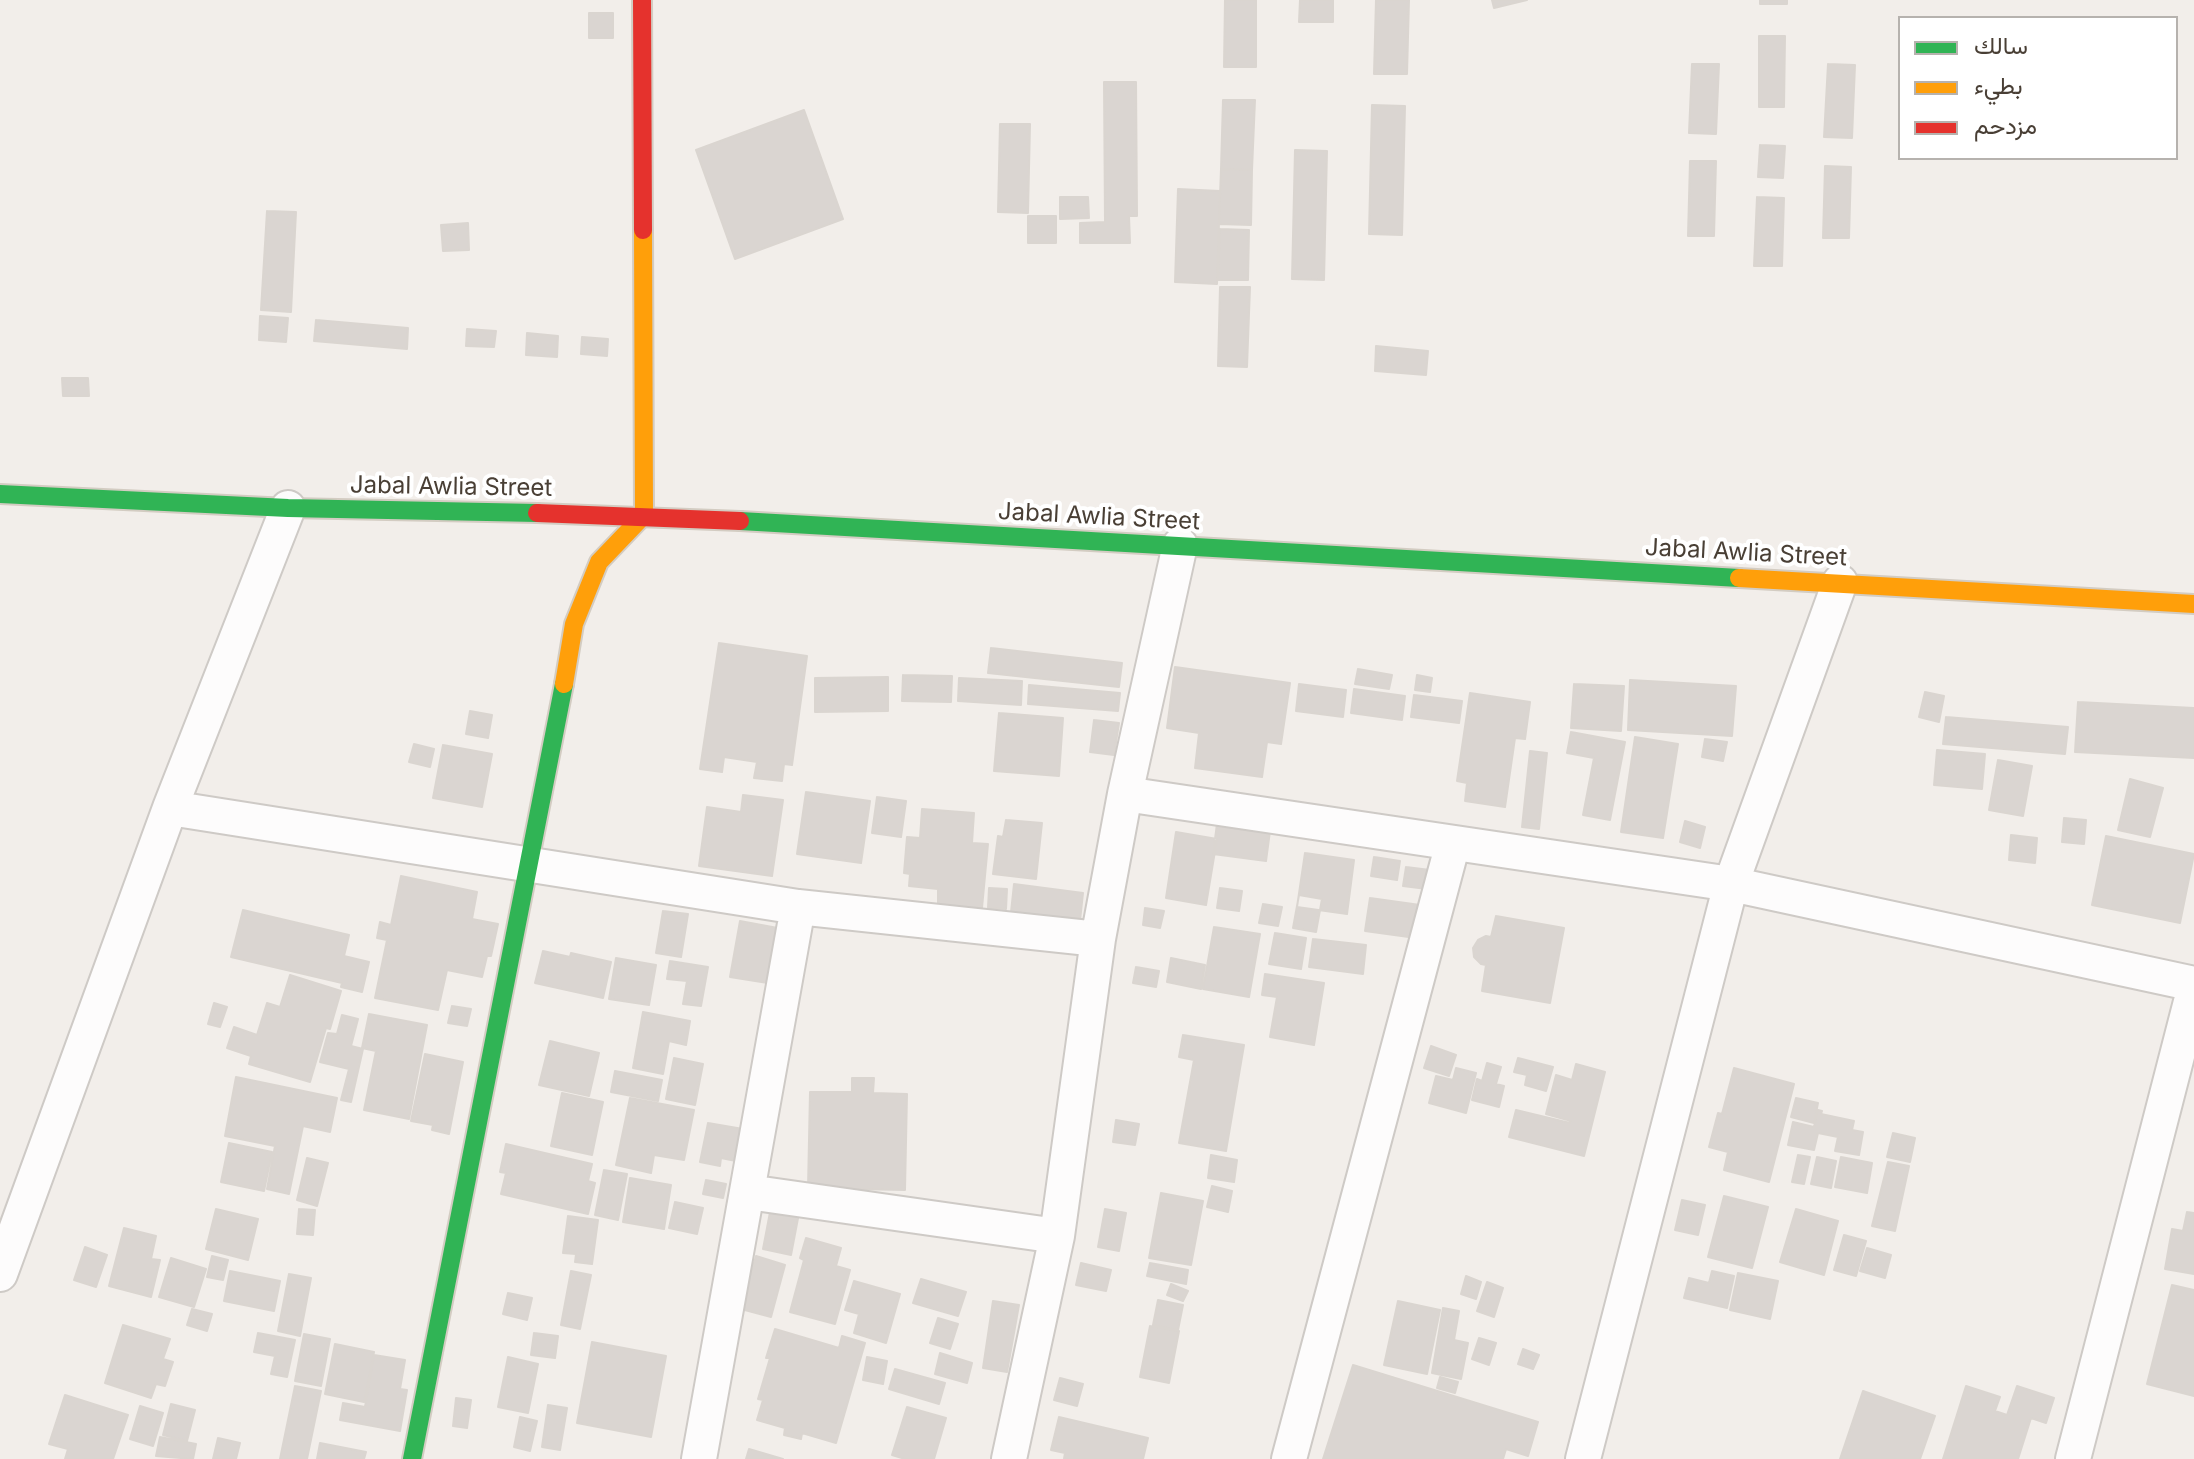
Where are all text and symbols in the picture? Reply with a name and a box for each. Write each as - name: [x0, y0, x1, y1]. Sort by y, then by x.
- legend: [1898, 16, 2178, 160]
- text: سالك: [1974, 31, 2028, 60]
- text: بطيء: [1974, 71, 2023, 100]
- text: مزدحم: [1974, 111, 2037, 140]
- street label: Jabal Awlia Street: [350, 471, 552, 503]
- street label: Jabal Awlia Street: [997, 497, 1201, 537]
- street label: Jabal Awlia Street: [1644, 533, 1848, 573]

